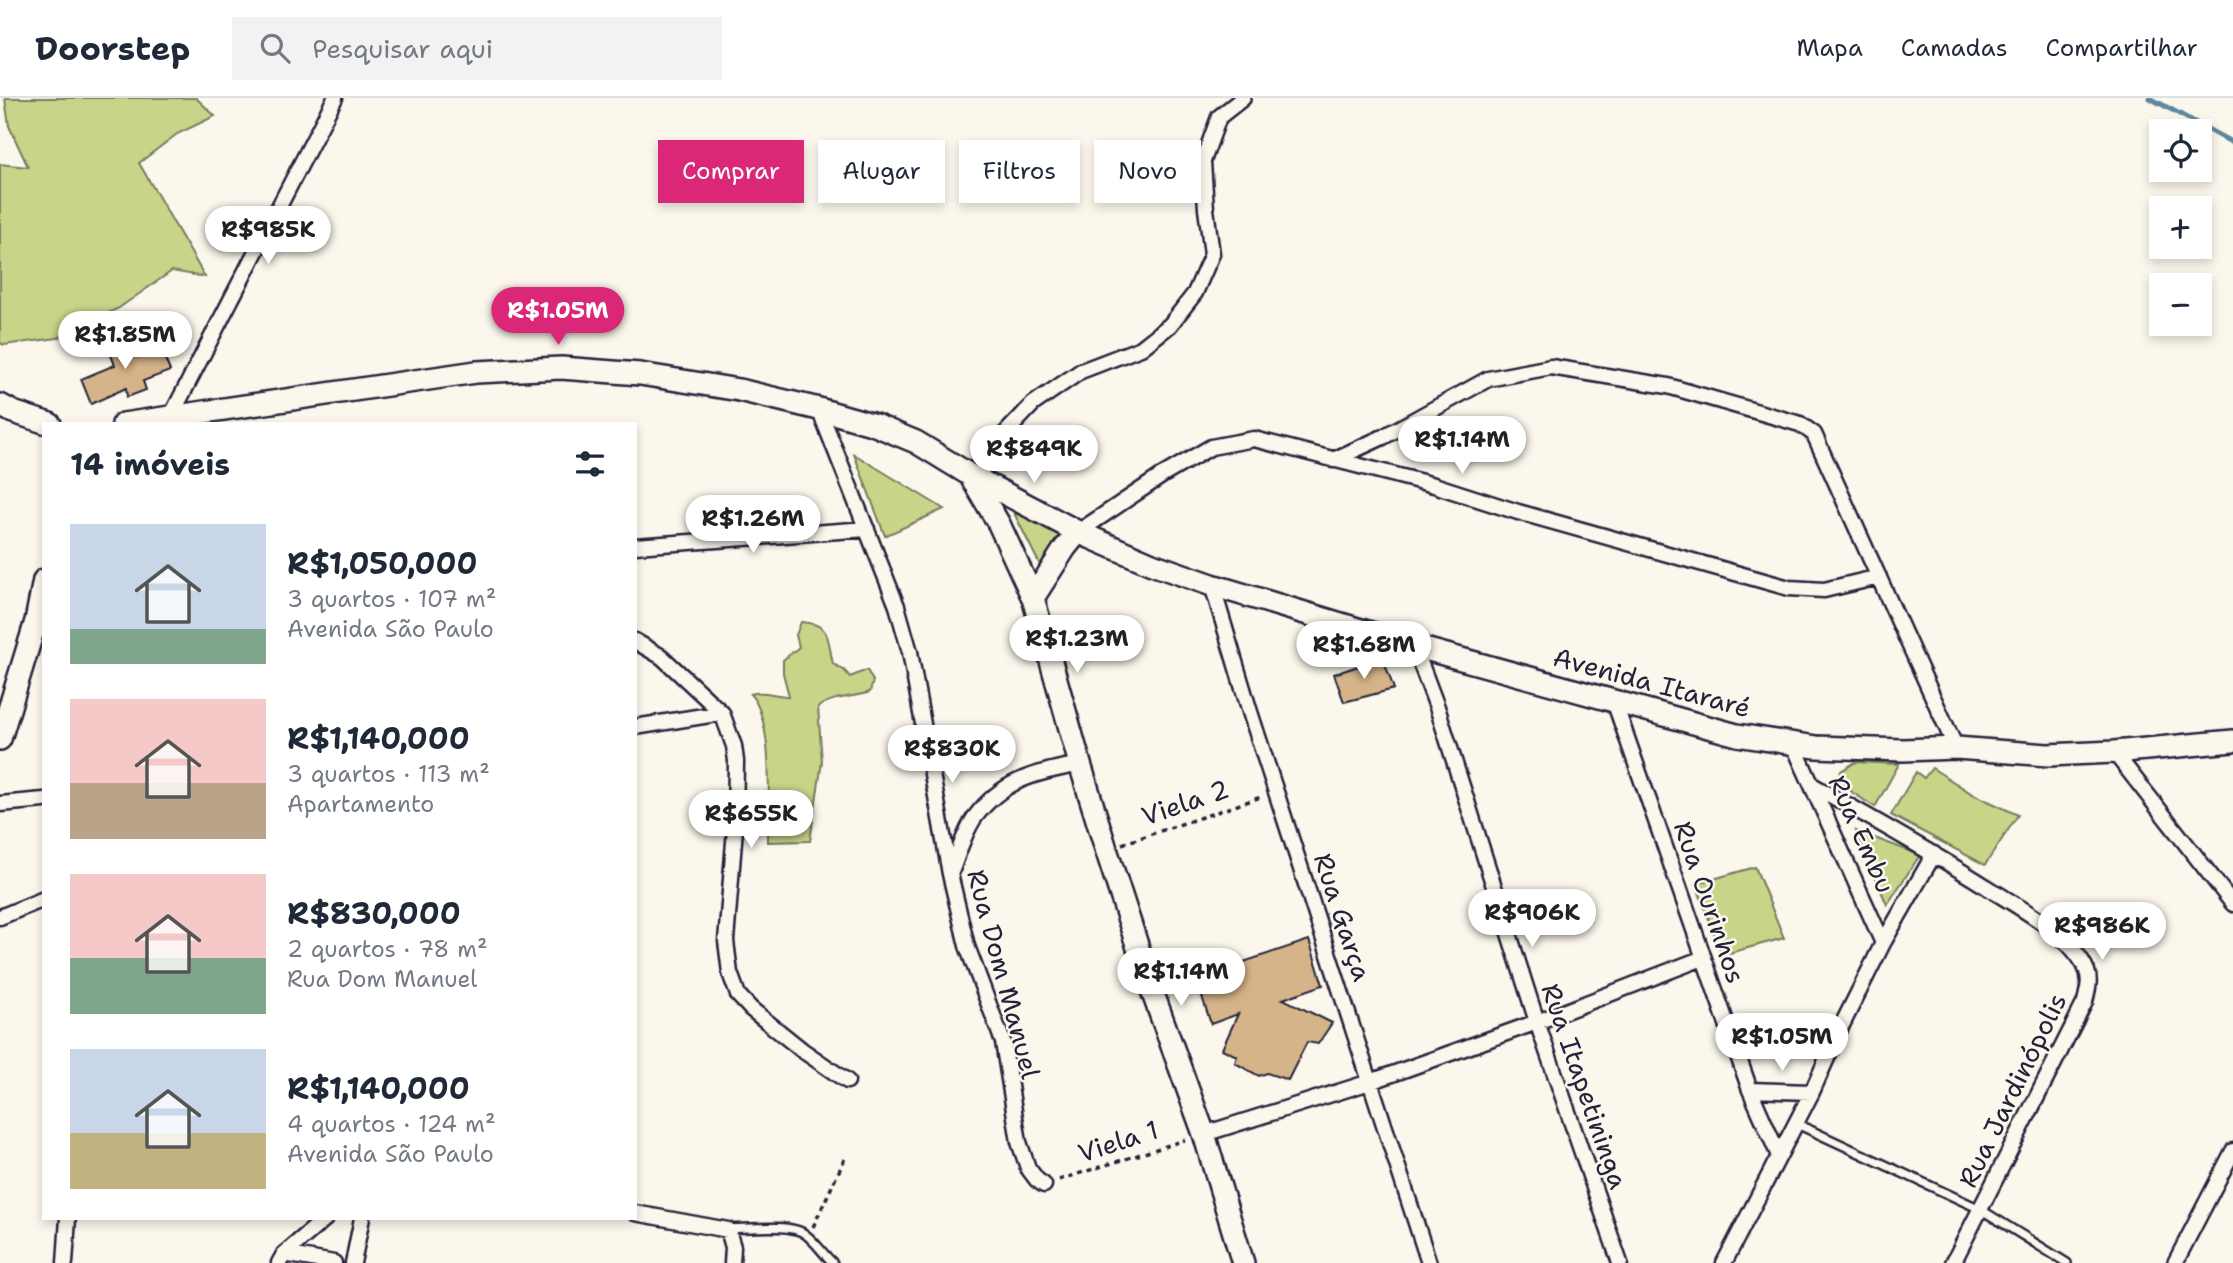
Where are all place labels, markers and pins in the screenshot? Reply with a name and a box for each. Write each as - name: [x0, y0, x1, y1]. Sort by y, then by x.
- pin: R$985K: [211, 206, 325, 266]
- pin: R$1.05M: [493, 288, 623, 347]
- pin: R$1.85M: [60, 312, 190, 371]
- pin: R$1.14M: [1397, 416, 1527, 476]
- pin: R$849K: [977, 426, 1091, 485]
- pin: R$1.26M: [688, 496, 818, 555]
- pin: R$1.23M: [1012, 616, 1142, 675]
- pin: R$1.68M: [1299, 622, 1429, 681]
- pin: R$830K: [895, 726, 1009, 785]
- pin: R$655K: [694, 790, 808, 850]
- pin: R$906K: [1475, 890, 1589, 949]
- pin: R$986K: [2045, 902, 2159, 962]
- pin: R$1.14M: [1116, 948, 1246, 1008]
- pin: R$1.05M: [1717, 1014, 1847, 1073]

